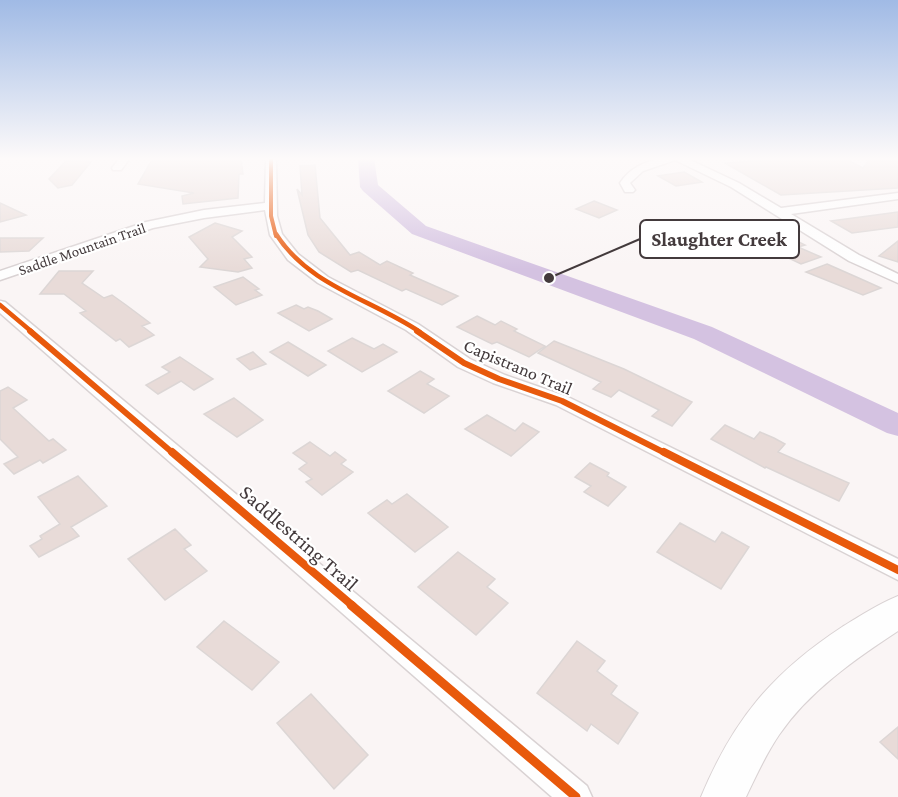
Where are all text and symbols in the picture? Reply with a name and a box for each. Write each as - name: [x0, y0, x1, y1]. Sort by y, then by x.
- street label: Saddle Mountain Trail: [16, 220, 148, 278]
- callout: Slaughter Creek: [640, 220, 799, 258]
- text: Slaughter Creek: [651, 228, 788, 250]
- street label: Capistrano Trail: [461, 335, 576, 399]
- street label: Saddlestring Trail: [235, 480, 363, 596]

